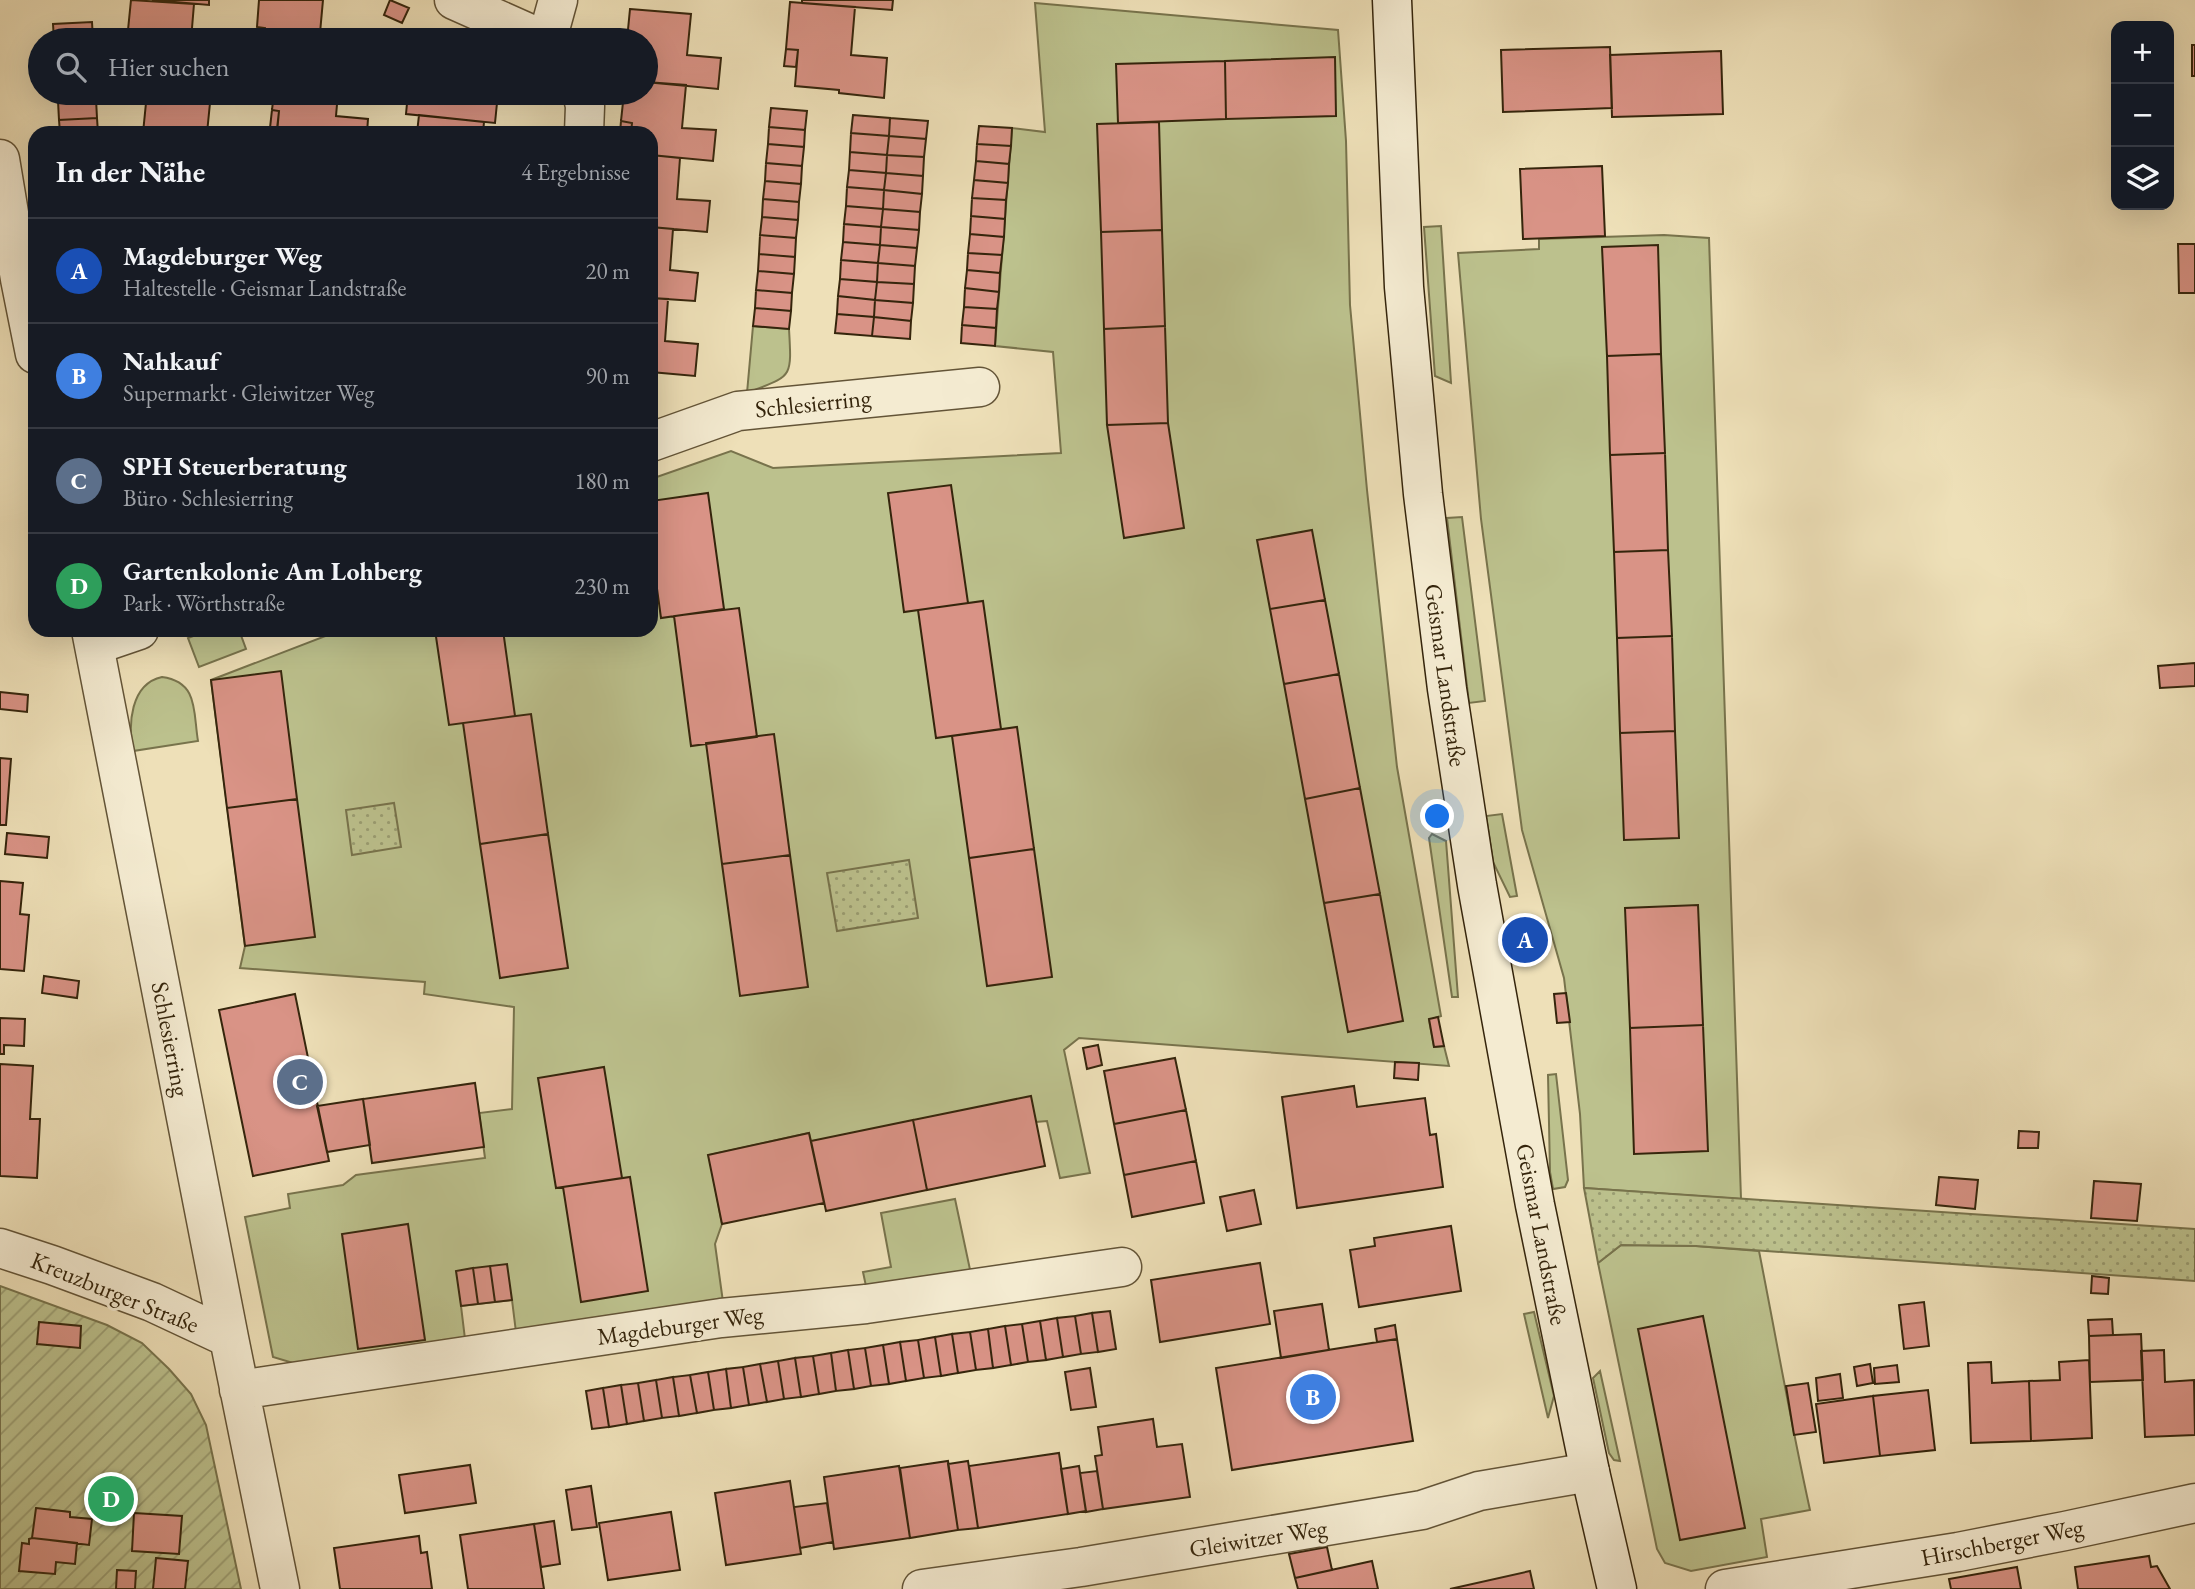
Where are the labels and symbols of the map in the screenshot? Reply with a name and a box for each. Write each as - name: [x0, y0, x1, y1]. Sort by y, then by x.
- street label: Schlesierring: [753, 381, 873, 425]
- street label: Geismar Landstraße: [1418, 582, 1474, 768]
- your location: [1420, 799, 1454, 833]
- pin: A: [1502, 914, 1548, 966]
- street label: Schlesierring: [145, 979, 197, 1100]
- pin: C: [277, 1056, 323, 1108]
- street label: Geismar Landstraße: [1509, 1141, 1575, 1327]
- street label: Kreuzburger Straße: [26, 1244, 204, 1340]
- street label: Magdeburger Weg: [595, 1298, 766, 1352]
- pin: B: [1290, 1371, 1336, 1423]
- pin: D: [88, 1473, 134, 1525]
- street label: Hirschberger Weg: [1918, 1511, 2086, 1573]
- street label: Gleiwitzer Weg: [1187, 1512, 1330, 1564]

